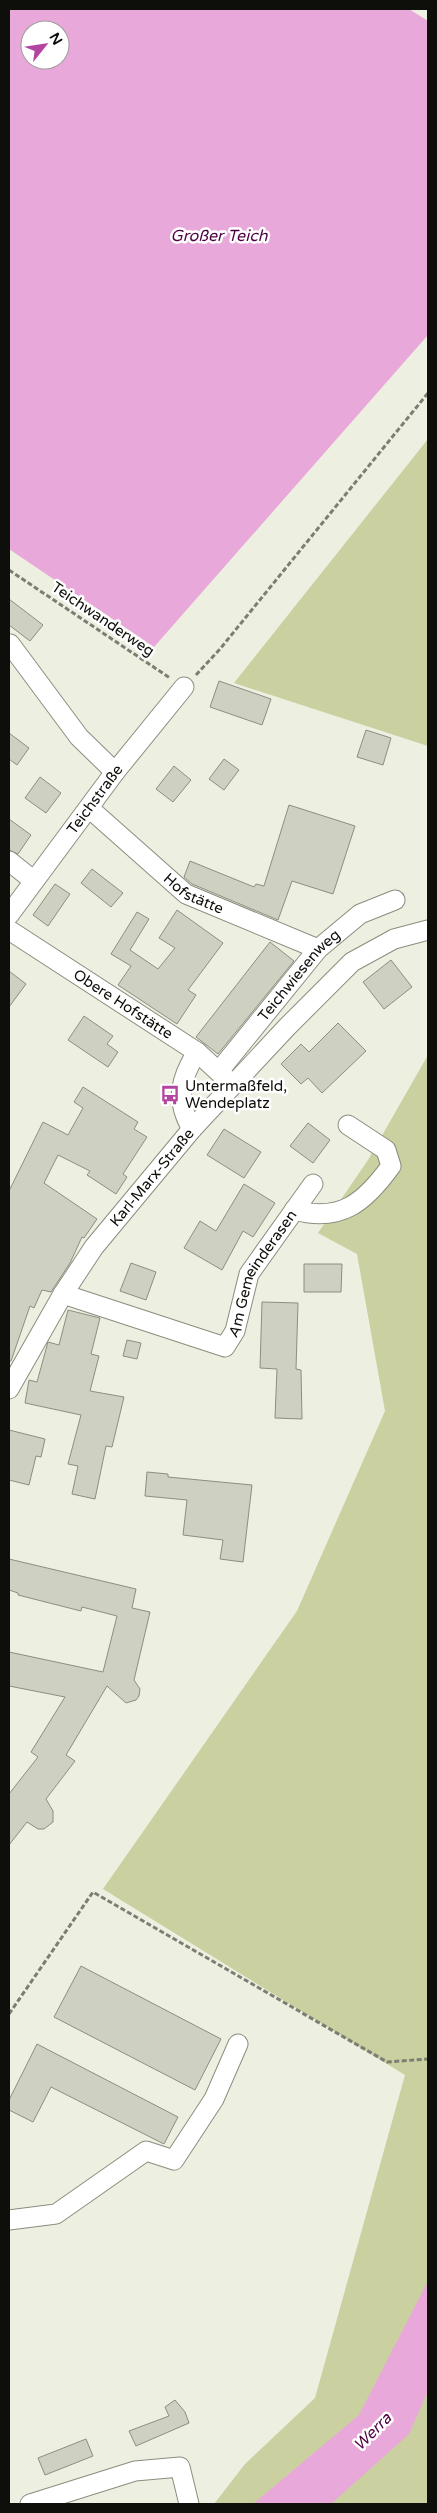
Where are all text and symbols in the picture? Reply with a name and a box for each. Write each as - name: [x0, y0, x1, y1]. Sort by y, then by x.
- north arrow: [20, 20, 70, 70]
- text: N: [46, 30, 66, 48]
- water label: Großer Teich: [171, 226, 269, 246]
- street label: Teichwanderweg: [48, 578, 158, 660]
- street label: Teichstraße: [63, 761, 126, 838]
- street label: Hofstätte: [160, 869, 226, 918]
- street label: Teichwiesenweg: [254, 925, 344, 1025]
- street label: Obere Hofstätte: [70, 965, 176, 1043]
- place label: Untermaßfeld, Wendeplatz: [185, 1077, 287, 1112]
- bus stop icon: Untermaßfeld, Wendeplatz: [159, 1084, 181, 1106]
- street label: Karl-Marx-Straße: [106, 1125, 198, 1230]
- street label: Am Gemeinderasen: [224, 1207, 301, 1341]
- water label: Werra: [349, 2408, 397, 2455]

